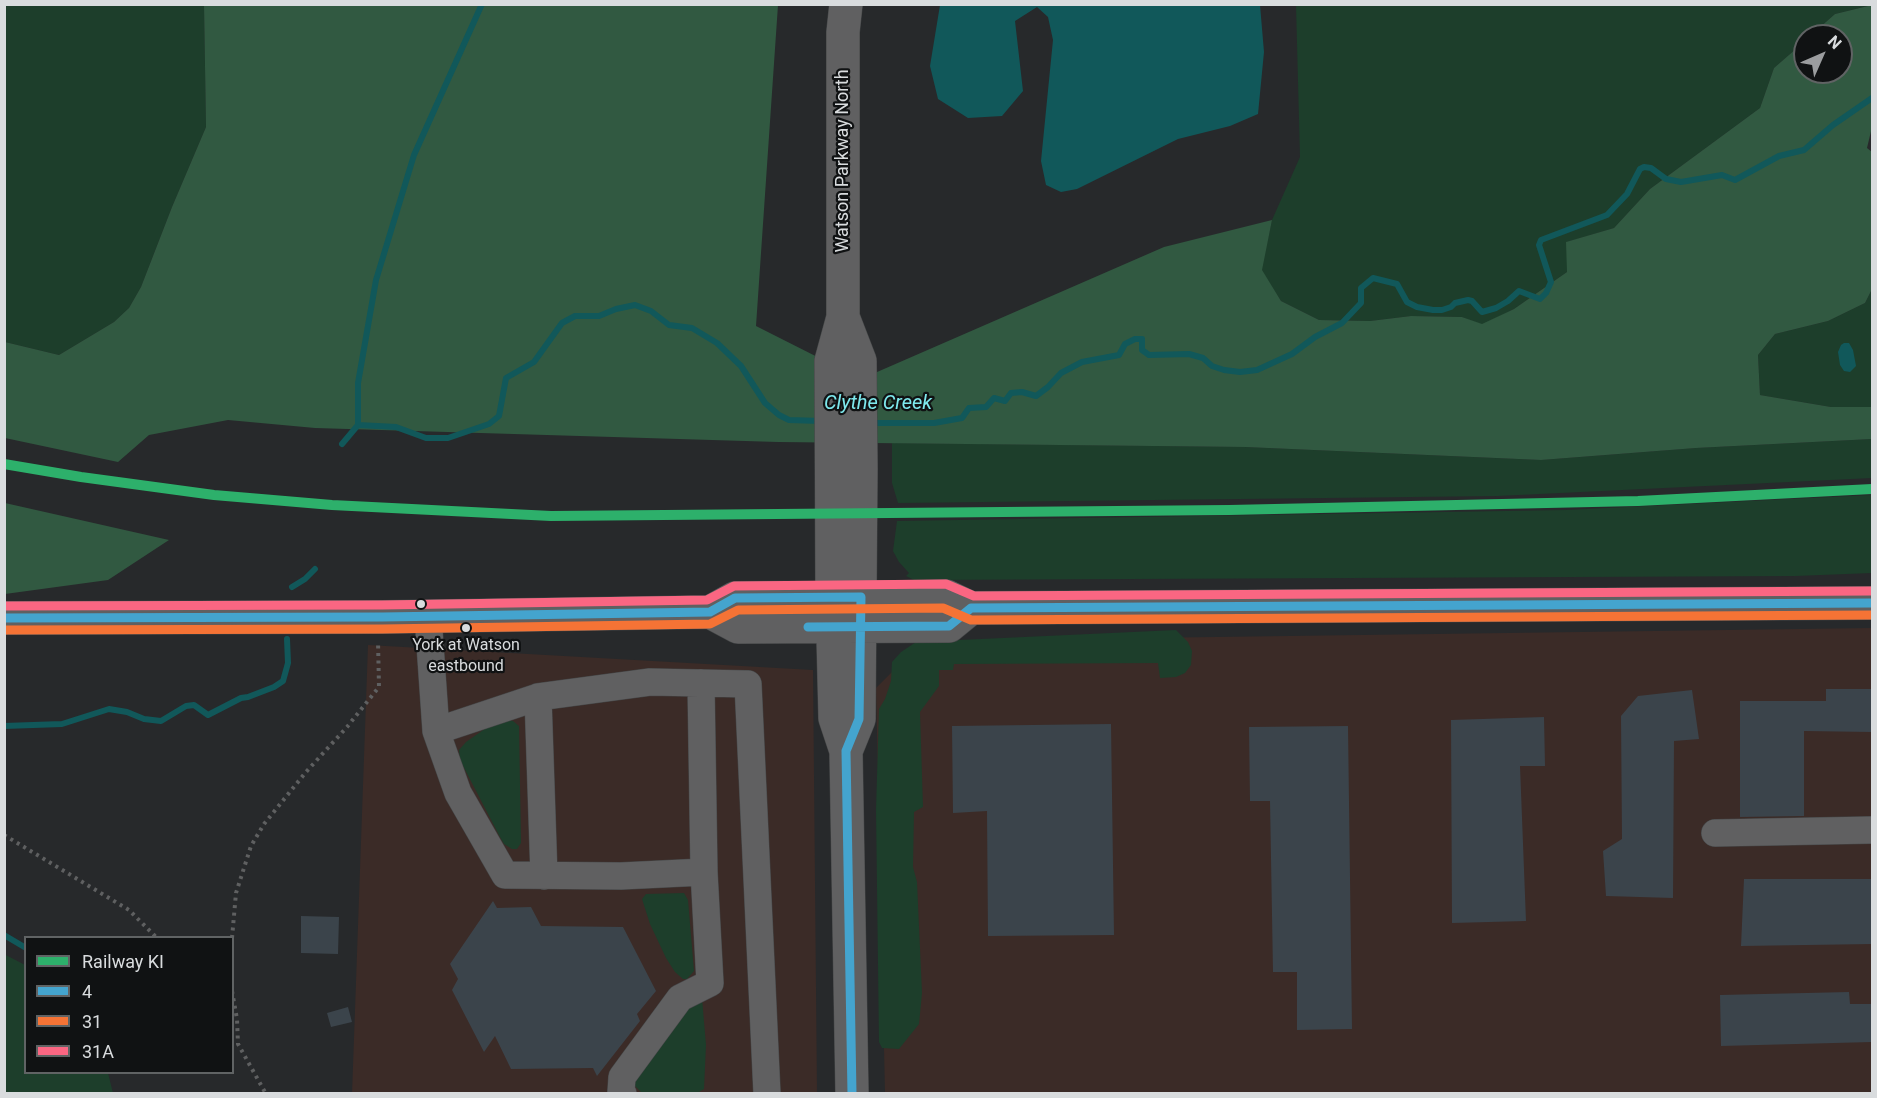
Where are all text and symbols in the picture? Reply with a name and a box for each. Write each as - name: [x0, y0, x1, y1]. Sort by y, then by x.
- north arrow: [1793, 24, 1853, 84]
- text: N: [1824, 32, 1845, 53]
- street label: Watson Parkway North: [832, 69, 854, 253]
- water label: Clythe Creek: [824, 392, 932, 416]
- unlabelled marker: [415, 598, 427, 610]
- marker: York at Watson eastbound: [460, 622, 472, 634]
- place label: York at Watson eastbound: [412, 636, 520, 674]
- legend: [24, 936, 234, 1074]
- text: Railway KI: [82, 951, 164, 972]
- text: 4: [82, 981, 92, 1002]
- text: 31: [82, 1011, 102, 1032]
- text: 31A: [82, 1041, 114, 1062]

